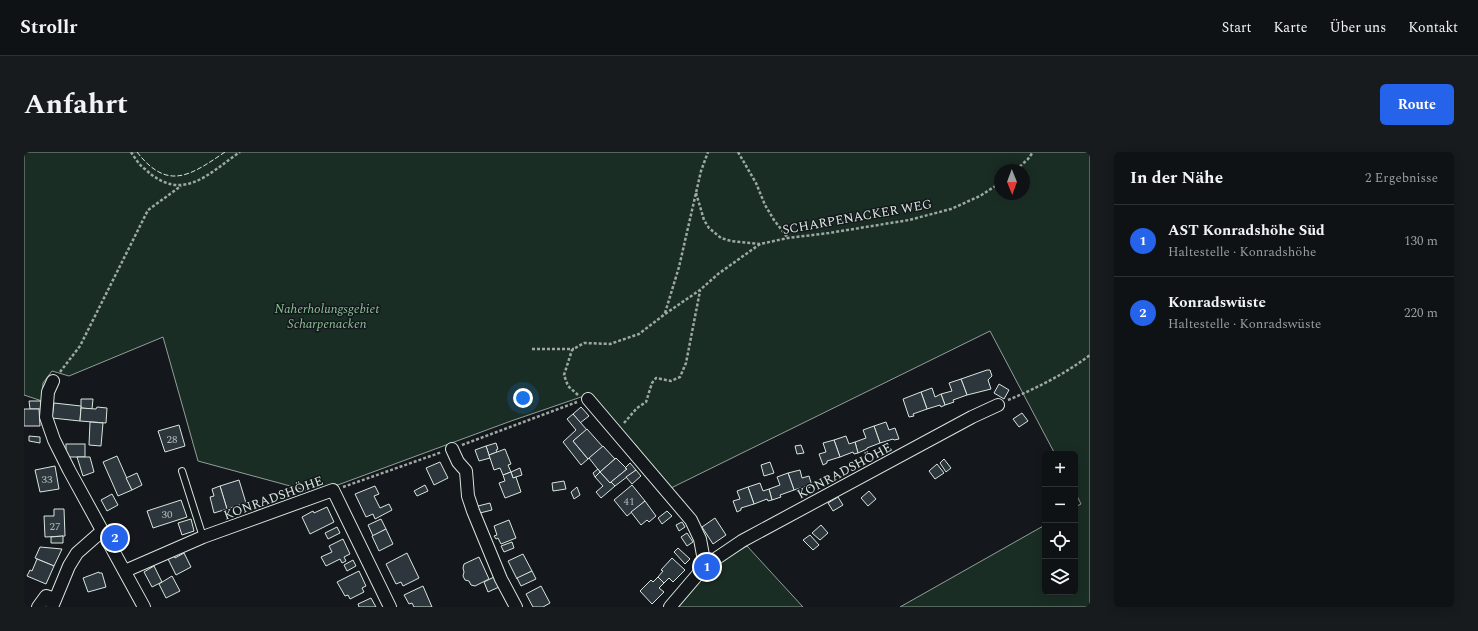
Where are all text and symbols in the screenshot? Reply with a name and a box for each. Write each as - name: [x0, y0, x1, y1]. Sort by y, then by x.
- text: Strollr: [20, 13, 77, 42]
- text: Start: [1222, 17, 1252, 38]
- text: Karte: [1274, 17, 1307, 38]
- text: Über uns: [1329, 17, 1386, 38]
- text: Kontakt: [1408, 17, 1458, 38]
- text: Anfahrt: [24, 83, 128, 126]
- button: Route: [1380, 84, 1454, 125]
- north arrow: [994, 164, 1030, 200]
- text: In der Nähe: [1130, 165, 1223, 191]
- text: 2 Ergebnisse: [1365, 168, 1438, 188]
- street label: SCHARPENACKER WEG: [781, 194, 934, 240]
- text: AST Konradshöhe Süd: [1168, 219, 1325, 242]
- text: 1: [1139, 231, 1147, 251]
- text: 130 m: [1404, 231, 1438, 251]
- text: Haltestelle · Konradshöhe: [1168, 242, 1316, 262]
- text: Konradswüste: [1168, 291, 1266, 314]
- park label: Naherholungsgebiet Scharpenacken: [275, 299, 380, 334]
- text: 2: [1139, 303, 1147, 323]
- text: 220 m: [1404, 303, 1438, 323]
- text: Haltestelle · Konradswüste: [1168, 314, 1321, 334]
- your location: [513, 388, 533, 408]
- house number: 28: [167, 431, 178, 448]
- street label: KONRADSHÖHE: [793, 437, 895, 504]
- map controls: [1042, 451, 1078, 595]
- button: +: [1042, 451, 1078, 487]
- house number: 33: [42, 471, 53, 488]
- street label: KONRADSHÖHE: [221, 471, 326, 525]
- button: −: [1042, 487, 1078, 523]
- house number: 41: [624, 493, 635, 510]
- house number: 30: [162, 506, 173, 523]
- house number: 27: [50, 518, 61, 535]
- pin: 2: [102, 523, 128, 553]
- button: locate: [1042, 523, 1078, 559]
- pin: 1: [694, 552, 720, 582]
- button: layers: [1042, 559, 1078, 595]

